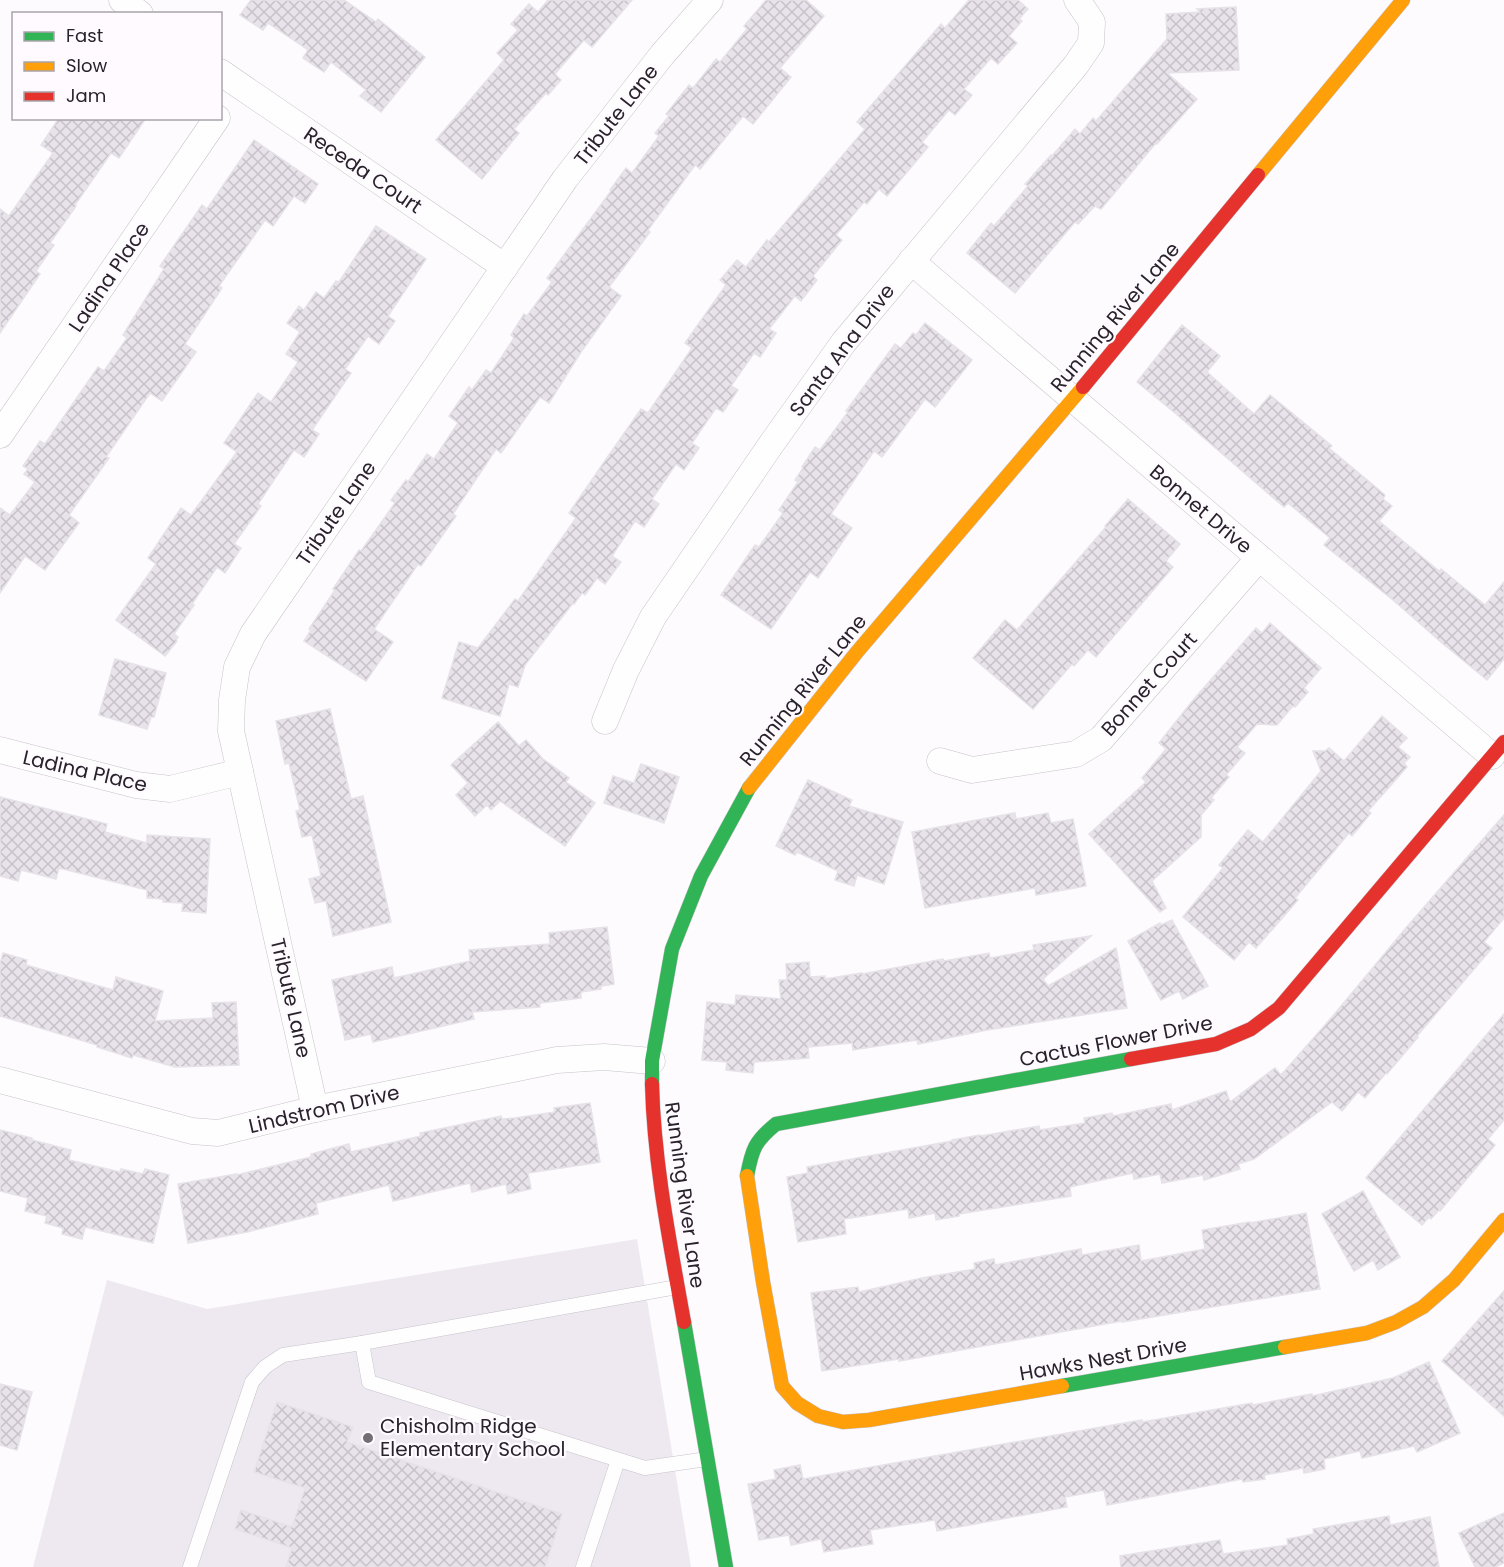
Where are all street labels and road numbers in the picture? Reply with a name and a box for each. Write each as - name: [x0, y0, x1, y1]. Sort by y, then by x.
- street label: Tribute Lane: [567, 58, 665, 172]
- street label: Receda Court: [298, 120, 428, 220]
- street label: Ladina Place: [62, 217, 156, 337]
- street label: Running River Lane: [1044, 236, 1186, 398]
- street label: Santa Ana Drive: [783, 278, 901, 422]
- street label: Tribute Lane: [290, 455, 382, 571]
- street label: Bonnet Drive: [1144, 458, 1258, 560]
- street label: Running River Lane: [733, 608, 873, 772]
- street label: Bonnet Court: [1095, 626, 1203, 742]
- street label: Ladina Place: [20, 743, 150, 799]
- street label: Tribute Lane: [264, 935, 318, 1061]
- street label: Cactus Flower Drive: [1017, 1009, 1215, 1073]
- street label: Lindstrom Drive: [246, 1078, 402, 1140]
- street label: Running River Lane: [658, 1100, 712, 1290]
- street label: Hawks Nest Drive: [1017, 1330, 1189, 1388]

